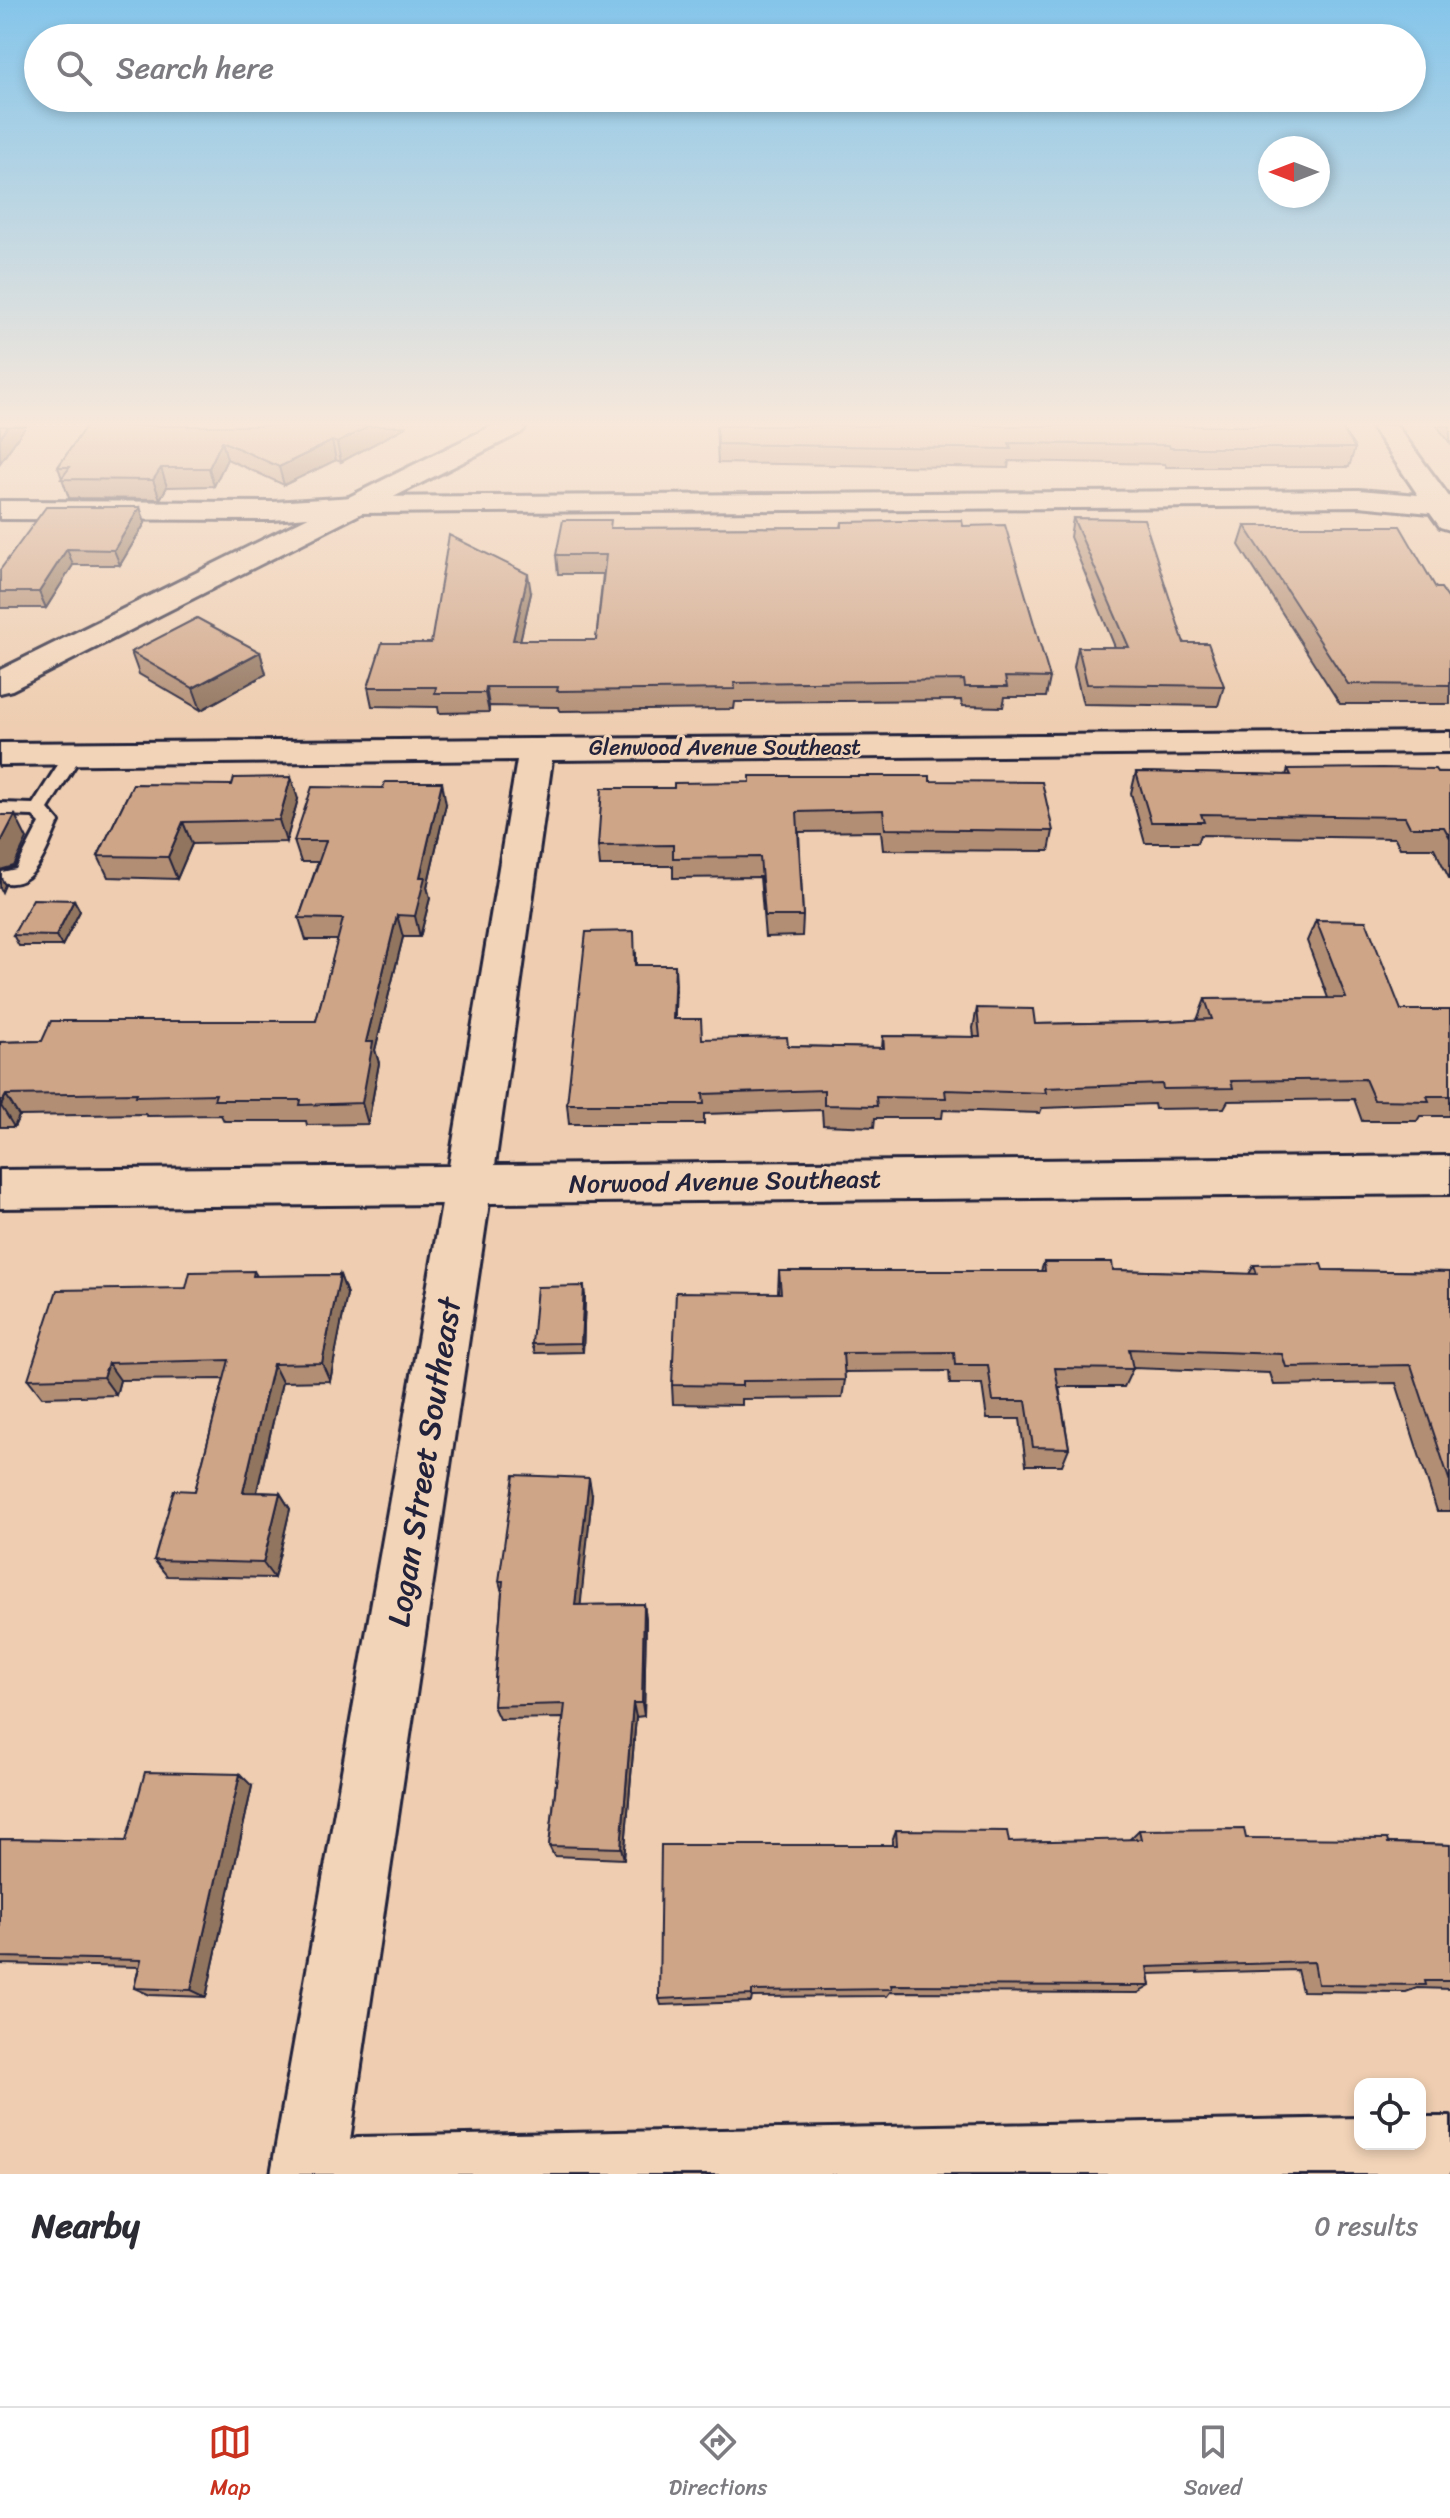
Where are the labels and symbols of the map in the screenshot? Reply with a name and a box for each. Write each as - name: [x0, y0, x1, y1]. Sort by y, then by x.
- north arrow: [1258, 136, 1330, 208]
- street label: Glenwood Avenue Southeast: [589, 728, 861, 767]
- street label: Norwood Avenue Southeast: [569, 1155, 881, 1207]
- street label: Logan Street Southeast: [370, 1292, 479, 1631]

